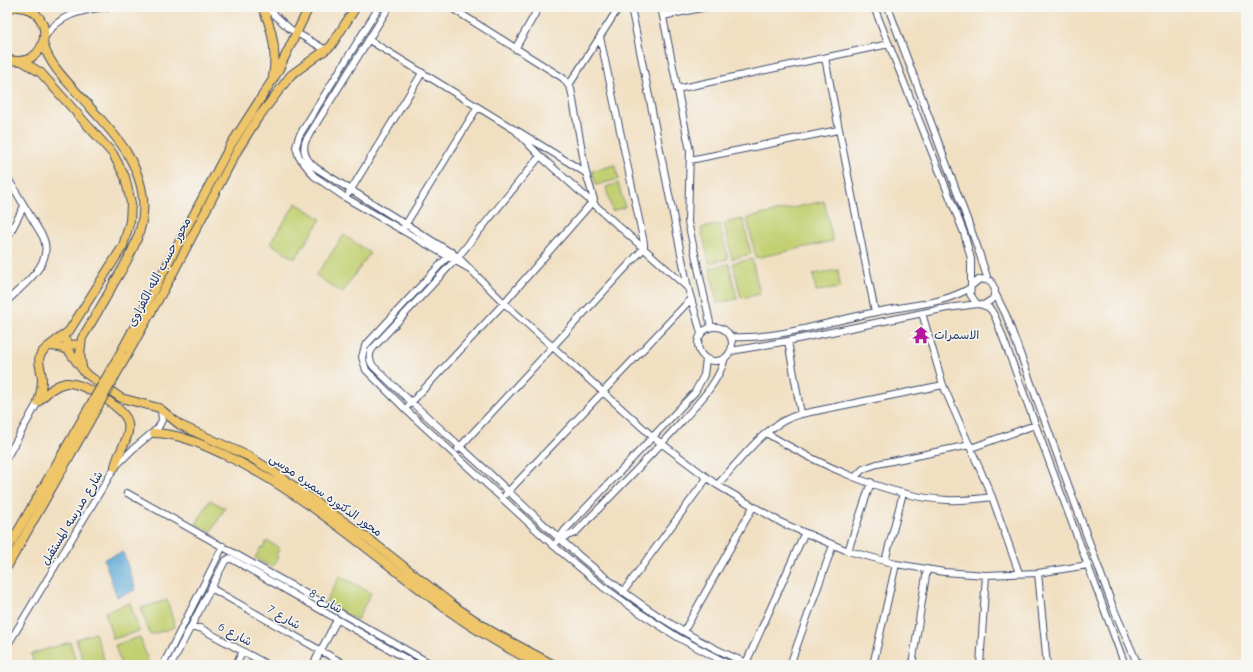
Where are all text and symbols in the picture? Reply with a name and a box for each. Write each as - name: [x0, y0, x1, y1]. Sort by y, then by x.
- street label: محور حسب الله الكفراوى: [124, 215, 195, 329]
- temple icon: الاسمرات: [911, 325, 931, 345]
- place label: الاسمرات: [934, 328, 979, 342]
- street label: محور الدكتوره سميره موسى: [266, 451, 385, 540]
- street label: شارع مدرسه المستقبل: [38, 468, 107, 569]
- street label: شارع 8: [306, 586, 345, 618]
- street label: شارع 7: [264, 602, 303, 634]
- street label: شارع 6: [215, 619, 254, 651]

